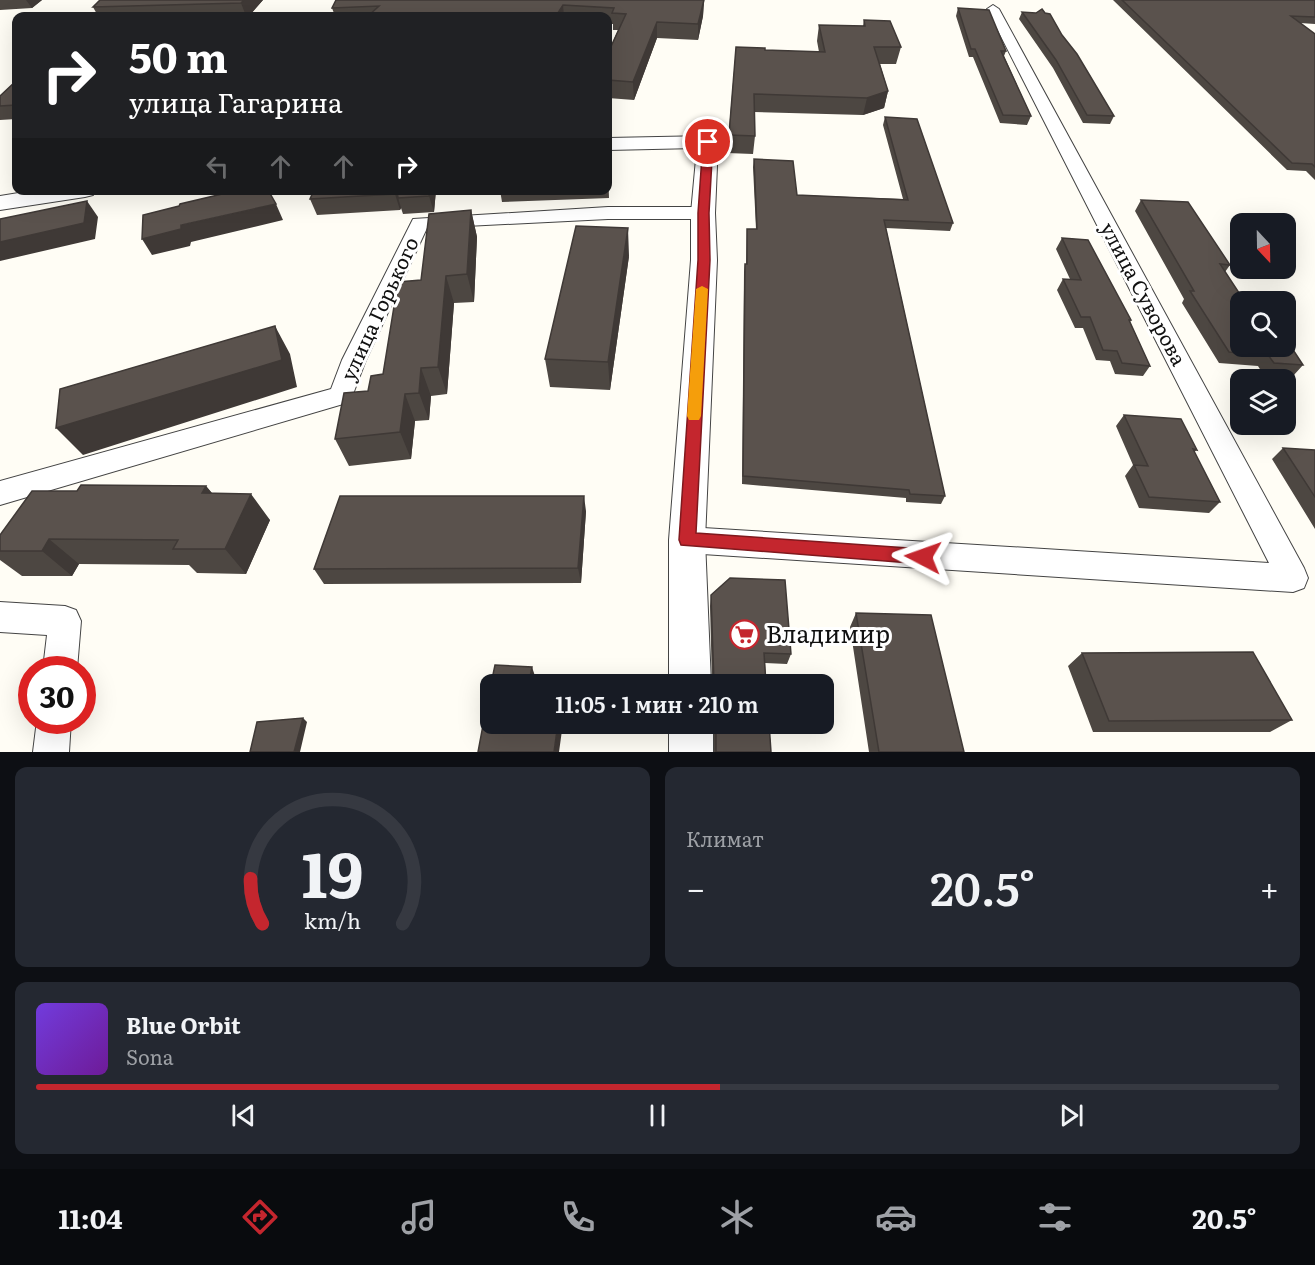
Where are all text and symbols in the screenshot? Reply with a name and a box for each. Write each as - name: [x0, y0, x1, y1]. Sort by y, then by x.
- text: 50 m: [129, 24, 228, 86]
- icon: right: [30, 36, 108, 114]
- text: улица Гагарина: [129, 81, 342, 121]
- pin: [682, 116, 733, 167]
- icon: arrive: [691, 125, 724, 158]
- icon: left: [201, 150, 234, 183]
- icon: ahead: [264, 150, 297, 183]
- icon: ahead: [327, 150, 360, 183]
- icon: right: [390, 150, 423, 183]
- north arrow: [1230, 213, 1296, 279]
- map controls: [1230, 213, 1296, 435]
- street label: улица Суворова: [1094, 216, 1195, 370]
- street label: улица Горького: [332, 231, 425, 385]
- button: search: [1230, 291, 1296, 357]
- button: layers: [1230, 369, 1296, 435]
- position arrow: [891, 525, 955, 589]
- place label: Владимир: [766, 615, 890, 650]
- supermarket icon: Владимир: [729, 619, 761, 651]
- speed limit sign: 30: [18, 656, 96, 734]
- text: 11:05 · 1 мин · 210 m: [555, 687, 759, 720]
- text: Климат: [686, 823, 764, 853]
- text: 19: [302, 825, 363, 917]
- text: 20.5°: [930, 853, 1035, 920]
- text: −: [686, 862, 705, 911]
- text: +: [1260, 862, 1279, 911]
- text: km/h: [304, 904, 361, 936]
- text: Blue Orbit: [126, 1008, 241, 1041]
- text: Sona: [126, 1041, 174, 1071]
- icon: previous: [227, 1099, 260, 1132]
- icon: pause: [641, 1099, 674, 1132]
- icon: next: [1055, 1099, 1088, 1132]
- icon: directions: [239, 1196, 281, 1238]
- icon: music: [398, 1196, 440, 1238]
- icon: phone: [557, 1196, 599, 1238]
- icon: climate: [716, 1196, 758, 1238]
- icon: car: [875, 1196, 917, 1238]
- icon: filters: [1034, 1196, 1076, 1238]
- text: 11:04: [58, 1197, 123, 1237]
- text: 20.5°: [1192, 1197, 1257, 1237]

